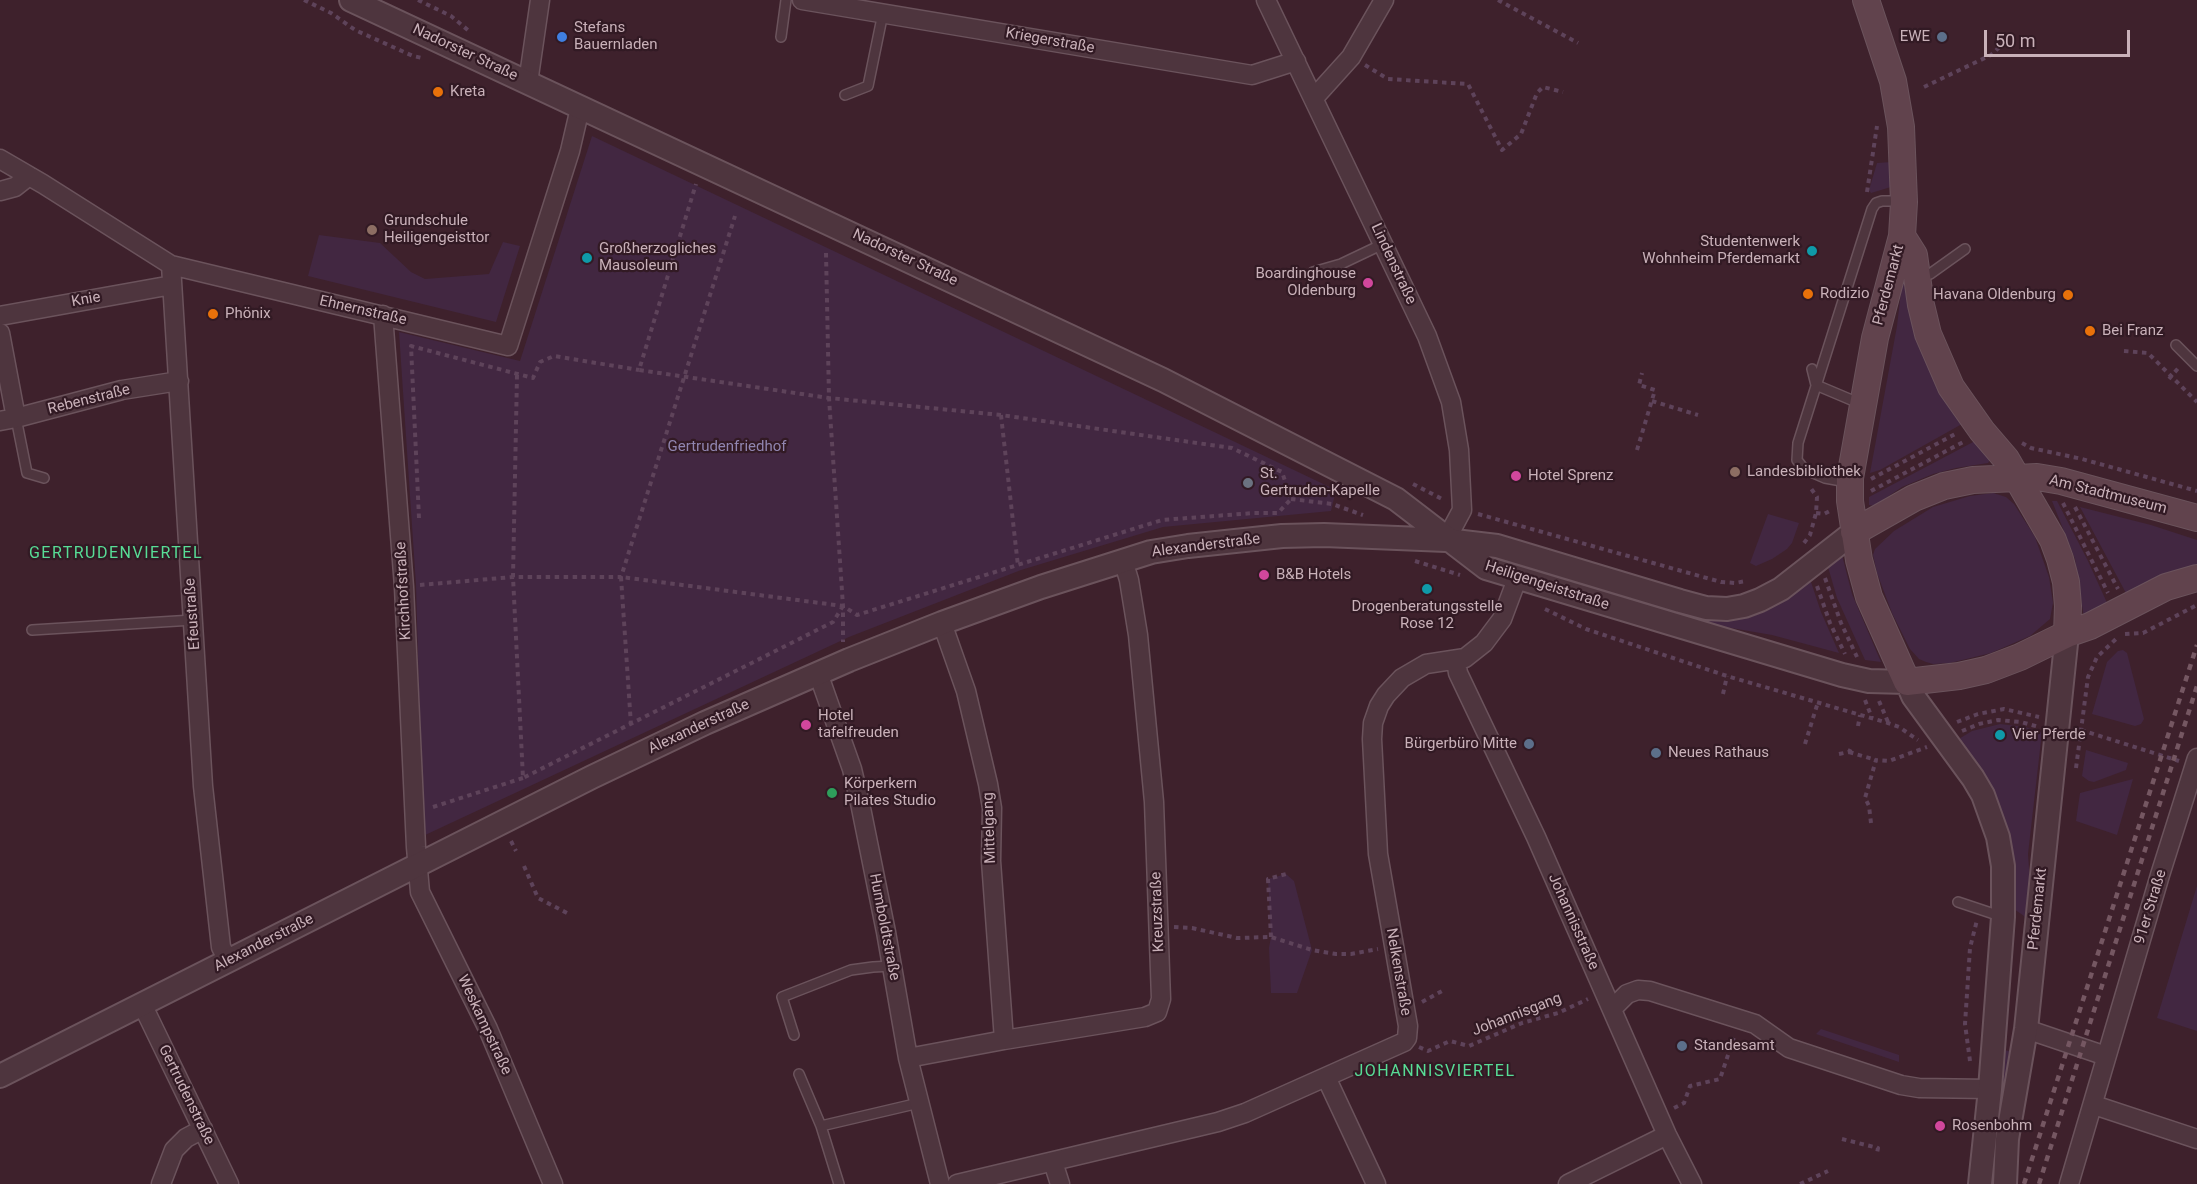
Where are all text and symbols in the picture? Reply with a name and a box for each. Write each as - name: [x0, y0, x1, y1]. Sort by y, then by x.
- scale bar: [1987, 18, 2132, 56]
- place label: Stefans Bauernladen: [574, 19, 658, 54]
- street label: Nadorster Straße: [410, 21, 520, 85]
- street label: Kriegerstraße: [1004, 24, 1096, 58]
- place label: EWE: [1900, 28, 1930, 46]
- marker: Stefans Bauernladen: [555, 30, 569, 44]
- marker: EWE: [1935, 30, 1949, 44]
- text: 50 m: [1995, 30, 2035, 51]
- place label: Kreta: [450, 83, 485, 101]
- marker: Kreta: [431, 85, 445, 99]
- place label: Grundschule Heiligengeisttor: [384, 212, 489, 247]
- street label: Lindenstraße: [1366, 221, 1420, 307]
- marker: Grundschule Heiligengeisttor: [365, 223, 379, 237]
- street label: Nadorster Straße: [850, 226, 960, 290]
- place label: Studentenwerk Wohnheim Pferdemarkt: [1642, 233, 1800, 268]
- place label: Großherzogliches Mausoleum: [599, 240, 716, 275]
- street label: Pferdemarkt: [1870, 243, 1908, 327]
- marker: Studentenwerk Wohnheim Pferdemarkt: [1805, 244, 1819, 258]
- marker: Großherzogliches Mausoleum: [580, 251, 594, 265]
- place label: Boardinghouse Oldenburg: [1255, 265, 1356, 300]
- marker: Boardinghouse Oldenburg: [1361, 276, 1375, 290]
- place label: Rodizio: [1820, 285, 1870, 303]
- place label: Havana Oldenburg: [1933, 286, 2056, 304]
- marker: Rodizio: [1801, 287, 1815, 301]
- marker: Havana Oldenburg: [2061, 288, 2075, 302]
- street label: Knie: [70, 289, 102, 311]
- street label: Ehnernstraße: [318, 292, 408, 330]
- place label: Phönix: [225, 305, 271, 323]
- marker: Phönix: [206, 307, 220, 321]
- place label: Bei Franz: [2102, 322, 2163, 340]
- marker: Bei Franz: [2083, 324, 2097, 338]
- street label: Rebenstraße: [46, 381, 132, 419]
- park label: Gertrudenfriedhof: [668, 438, 786, 456]
- place label: Landesbibliothek: [1747, 463, 1861, 481]
- place label: St. Gertruden-Kapelle: [1260, 465, 1380, 500]
- marker: Landesbibliothek: [1728, 465, 1742, 479]
- place label: Hotel Sprenz: [1528, 467, 1613, 485]
- marker: Hotel Sprenz: [1509, 469, 1523, 483]
- street label: Am Stadtmuseum: [2047, 472, 2169, 518]
- marker: St. Gertruden-Kapelle: [1241, 476, 1255, 490]
- street label: Alexanderstraße: [1151, 530, 1261, 562]
- street label: Kirchhofstraße: [392, 541, 416, 641]
- district label: GERTRUDENVIERTEL: [29, 544, 203, 564]
- street label: Heiligengeiststraße: [1483, 557, 1611, 615]
- place label: B&B Hotels: [1276, 566, 1351, 584]
- marker: B&B Hotels: [1257, 568, 1271, 582]
- street label: Efeustraße: [182, 577, 204, 651]
- marker: Drogenberatungsstelle Rose 12: [1420, 582, 1434, 596]
- place label: Drogenberatungsstelle Rose 12: [1352, 598, 1502, 633]
- street label: Alexanderstraße: [646, 696, 752, 758]
- place label: Hotel tafelfreuden: [818, 707, 899, 742]
- marker: Hotel tafelfreuden: [799, 718, 813, 732]
- place label: Vier Pferde: [2012, 726, 2086, 744]
- marker: Vier Pferde: [1993, 728, 2007, 742]
- place label: Bürgerbüro Mitte: [1405, 735, 1517, 753]
- marker: Bürgerbüro Mitte: [1522, 737, 1536, 751]
- place label: Neues Rathaus: [1668, 744, 1769, 762]
- marker: Neues Rathaus: [1649, 746, 1663, 760]
- place label: Körperkern Pilates Studio: [844, 775, 936, 810]
- marker: Körperkern Pilates Studio: [825, 786, 839, 800]
- street label: Mittelgang: [980, 792, 1000, 864]
- street label: Pferdemarkt: [2025, 867, 2051, 951]
- street label: 91er Straße: [2131, 867, 2171, 947]
- street label: Kreuzstraße: [1148, 871, 1168, 953]
- street label: Johannisstraße: [1544, 871, 1602, 973]
- street label: Humboldtstraße: [865, 872, 903, 982]
- street label: Alexanderstraße: [211, 910, 317, 976]
- street label: Nelkenstraße: [1381, 927, 1415, 1017]
- street label: Weskampstraße: [453, 972, 515, 1078]
- street label: Johannisgang: [1470, 990, 1564, 1040]
- place label: Standesamt: [1694, 1037, 1775, 1055]
- marker: Standesamt: [1675, 1039, 1689, 1053]
- street label: Gertrudenstraße: [154, 1042, 218, 1148]
- district label: JOHANNISVIERTEL: [1354, 1062, 1516, 1082]
- place label: Rosenbohm: [1952, 1117, 2032, 1135]
- marker: Rosenbohm: [1933, 1119, 1947, 1133]

